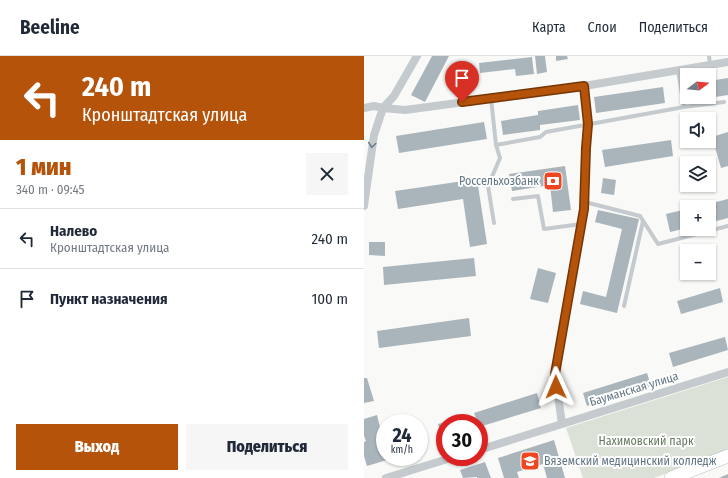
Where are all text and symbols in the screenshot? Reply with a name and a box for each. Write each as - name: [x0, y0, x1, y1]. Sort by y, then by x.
- text: Beeline: [20, 16, 80, 39]
- text: Карта: [532, 19, 566, 36]
- text: Слои: [588, 19, 617, 36]
- text: Поделиться: [639, 19, 708, 36]
- pin: [445, 61, 479, 102]
- icon: arrive: [451, 67, 473, 89]
- north arrow: [680, 68, 716, 104]
- map controls: [680, 68, 716, 280]
- text: 240 m: [82, 70, 151, 103]
- icon: left: [16, 72, 68, 124]
- text: Кронштадтская улица: [82, 104, 247, 126]
- button: sound: [680, 112, 716, 148]
- one-way arrow: [368, 142, 377, 148]
- text: 1 мин: [16, 153, 71, 181]
- button: close: [306, 153, 348, 195]
- button: layers: [680, 156, 716, 192]
- bank icon: Россельхозбанк: [542, 170, 564, 192]
- place label: Россельхозбанк: [459, 174, 539, 188]
- text: 340 m · 09:45: [16, 182, 85, 197]
- button: +: [680, 200, 716, 236]
- text: Налево: [50, 222, 97, 240]
- icon: left: [16, 228, 38, 250]
- text: 240 m: [312, 230, 348, 248]
- text: Кронштадтская улица: [50, 240, 169, 255]
- button: −: [680, 244, 716, 280]
- icon: arrive: [16, 288, 38, 310]
- text: Пункт назначения: [50, 290, 168, 308]
- text: 100 m: [311, 290, 348, 308]
- position arrow: [535, 366, 577, 408]
- street label: Бауманская улица: [588, 369, 680, 409]
- speed limit sign: 30: [436, 414, 488, 466]
- text: 24: [392, 423, 412, 447]
- button: Выход: [16, 424, 178, 470]
- button: Поделиться: [186, 424, 348, 470]
- park label: Нахимовский парк: [598, 434, 694, 448]
- text: km/h: [391, 444, 413, 456]
- school or university icon: Вяземский медицинский колледж: [519, 450, 541, 472]
- place label: Вяземский медицинский колледж: [544, 454, 717, 468]

